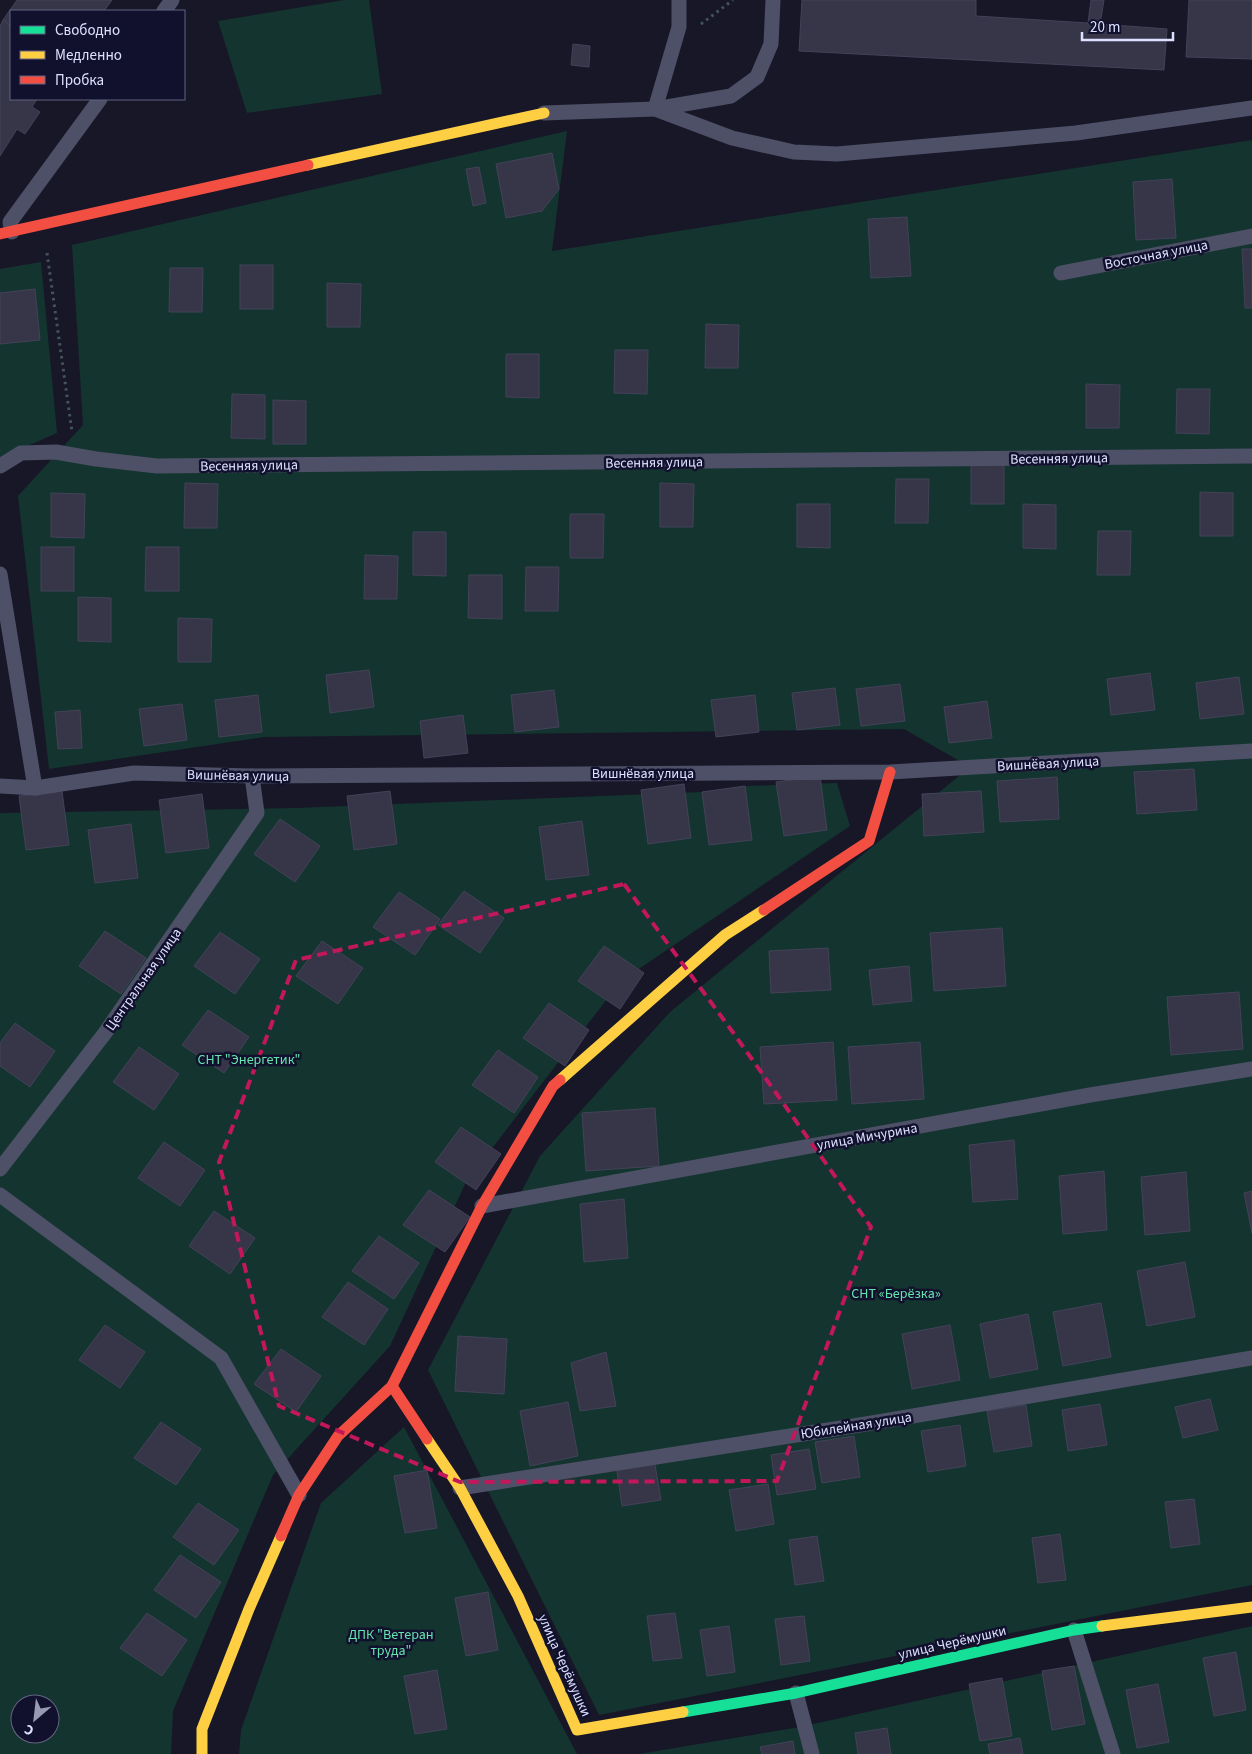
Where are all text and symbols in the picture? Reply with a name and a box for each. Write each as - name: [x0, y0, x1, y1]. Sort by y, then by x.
- legend: [10, 10, 185, 100]
- scale bar: [1082, 10, 1173, 42]
- text: 20 m: [1090, 17, 1120, 38]
- text: Свободно: [55, 20, 120, 41]
- text: Медленно: [55, 45, 122, 66]
- text: Пробка: [55, 70, 104, 91]
- street label: Восточная улица: [1103, 235, 1209, 275]
- street label: Весенняя улица: [1010, 448, 1108, 470]
- street label: Весенняя улица: [605, 452, 703, 474]
- street label: Весенняя улица: [200, 455, 298, 477]
- street label: Вишнёвая улица: [996, 751, 1100, 777]
- street label: Вишнёвая улица: [592, 764, 694, 784]
- street label: Вишнёвая улица: [187, 765, 289, 787]
- street label: Центральная улица: [101, 924, 187, 1035]
- park label: СНТ "Энергетик": [197, 1050, 301, 1070]
- street label: улица Мичурина: [815, 1118, 919, 1156]
- park label: СНТ «Берёзка»: [851, 1284, 941, 1304]
- street label: Юбилейная улица: [799, 1407, 913, 1445]
- street label: улица Черёмушки: [533, 1611, 596, 1720]
- street label: улица Черёмушки: [896, 1621, 1008, 1665]
- park label: ДПК "Ветеран труда": [348, 1625, 434, 1661]
- north arrow: [10, 1694, 60, 1744]
- text: С: [21, 1719, 38, 1740]

